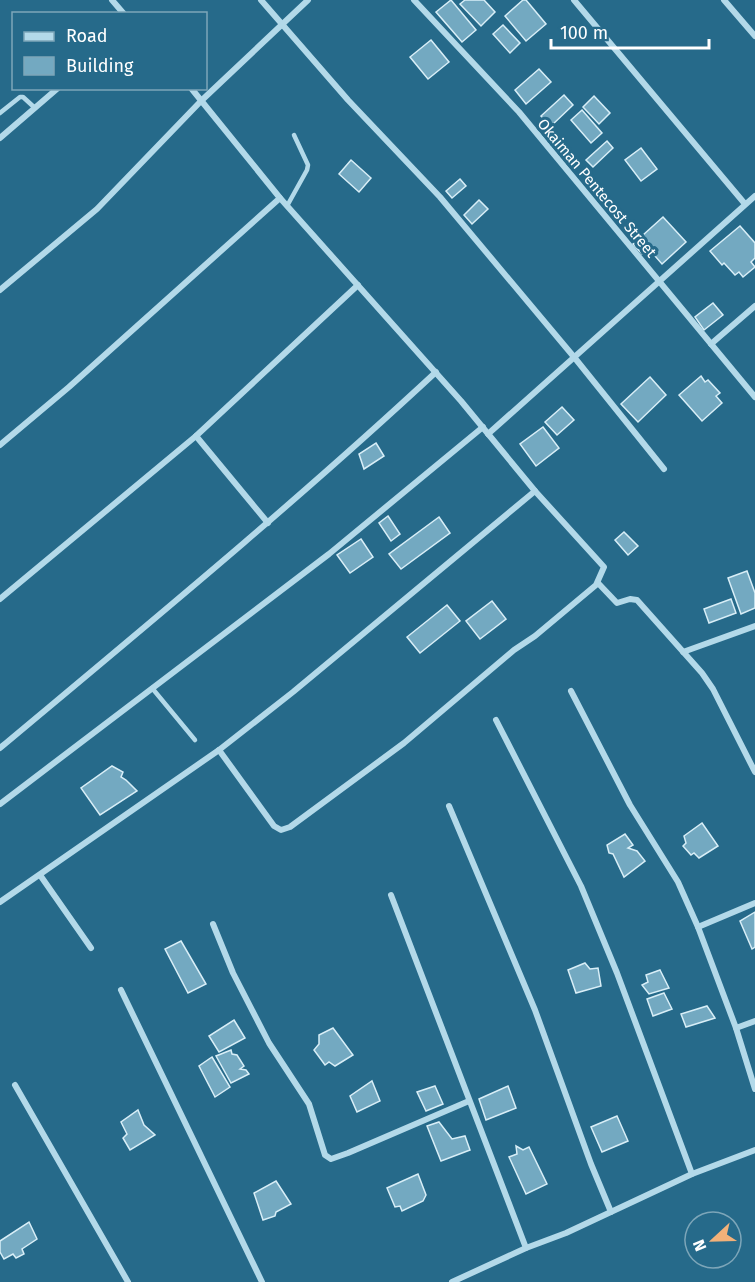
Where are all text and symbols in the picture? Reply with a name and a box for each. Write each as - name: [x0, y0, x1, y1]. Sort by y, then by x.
- legend: [12, 12, 207, 90]
- scale bar: [551, 12, 708, 50]
- text: 100 m: [560, 22, 608, 44]
- text: Road: [66, 25, 108, 47]
- text: Building: [66, 55, 134, 77]
- street label: Okaiman Pentecost Street: [534, 115, 661, 261]
- north arrow: [683, 1210, 743, 1270]
- text: N: [689, 1237, 710, 1254]

